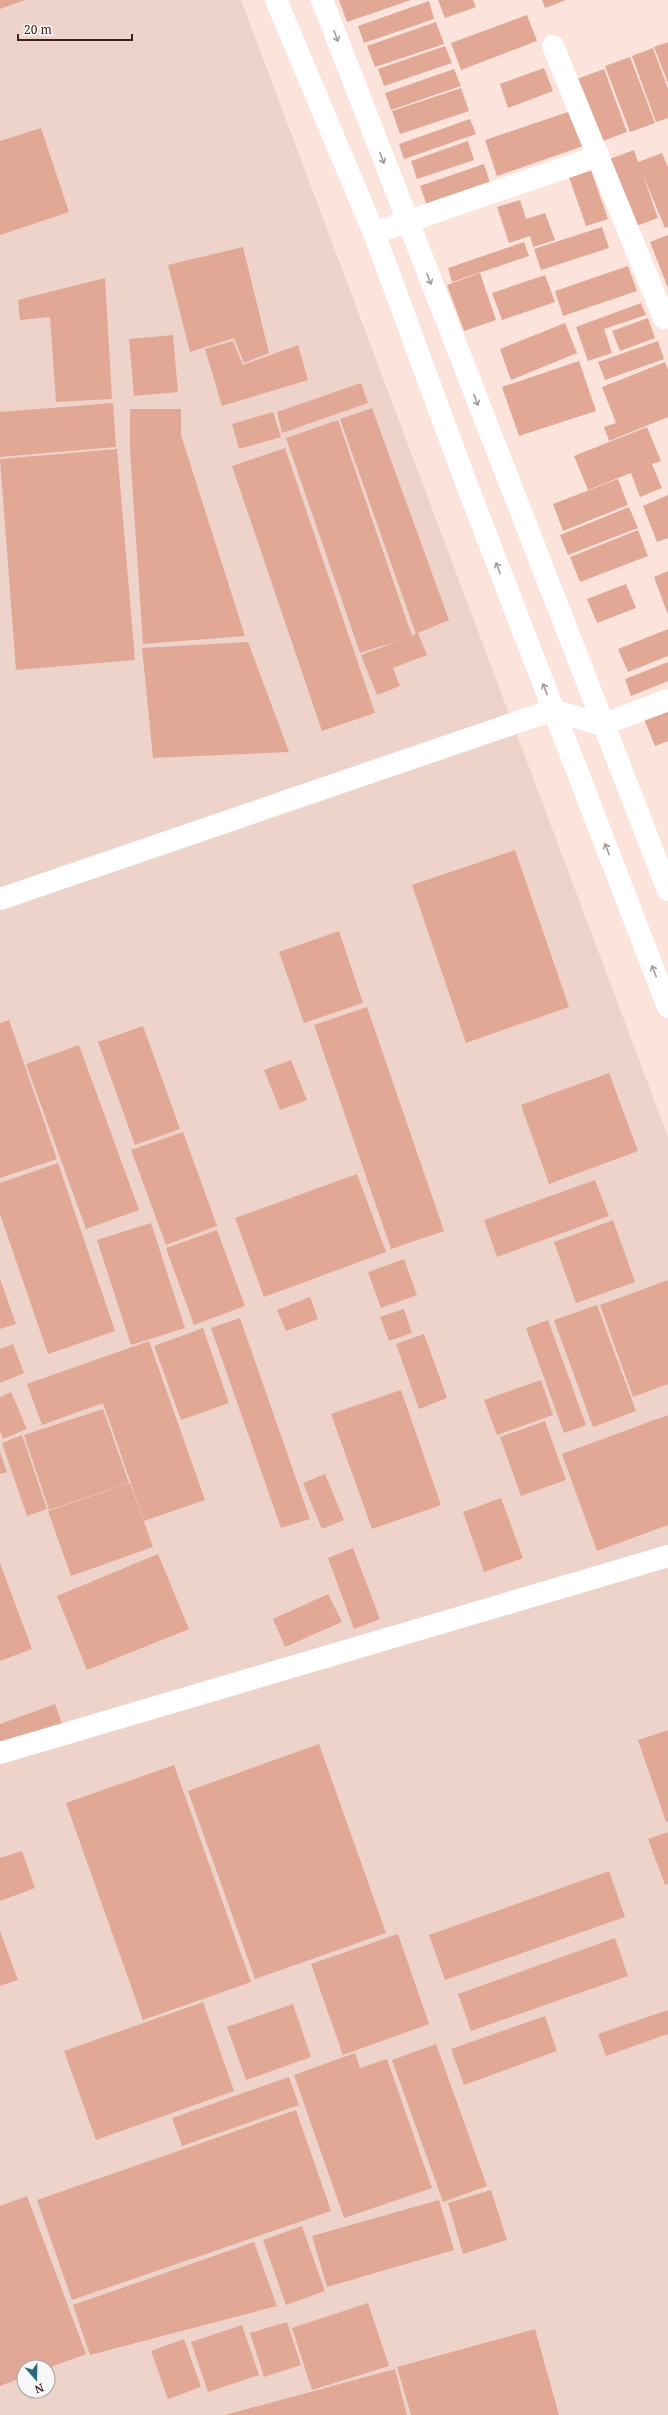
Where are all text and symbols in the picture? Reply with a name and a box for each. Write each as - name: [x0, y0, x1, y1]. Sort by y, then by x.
- scale bar: [18, 16, 132, 42]
- text: 20 m: [24, 21, 52, 38]
- one-way arrow: [332, 30, 340, 42]
- one-way arrow: [379, 151, 387, 163]
- one-way arrow: [426, 272, 434, 284]
- one-way arrow: [473, 394, 481, 406]
- one-way arrow: [494, 562, 502, 574]
- one-way arrow: [540, 683, 548, 695]
- one-way arrow: [602, 844, 610, 856]
- one-way arrow: [649, 965, 657, 977]
- north arrow: [16, 2359, 56, 2399]
- text: N: [33, 2380, 46, 2398]

